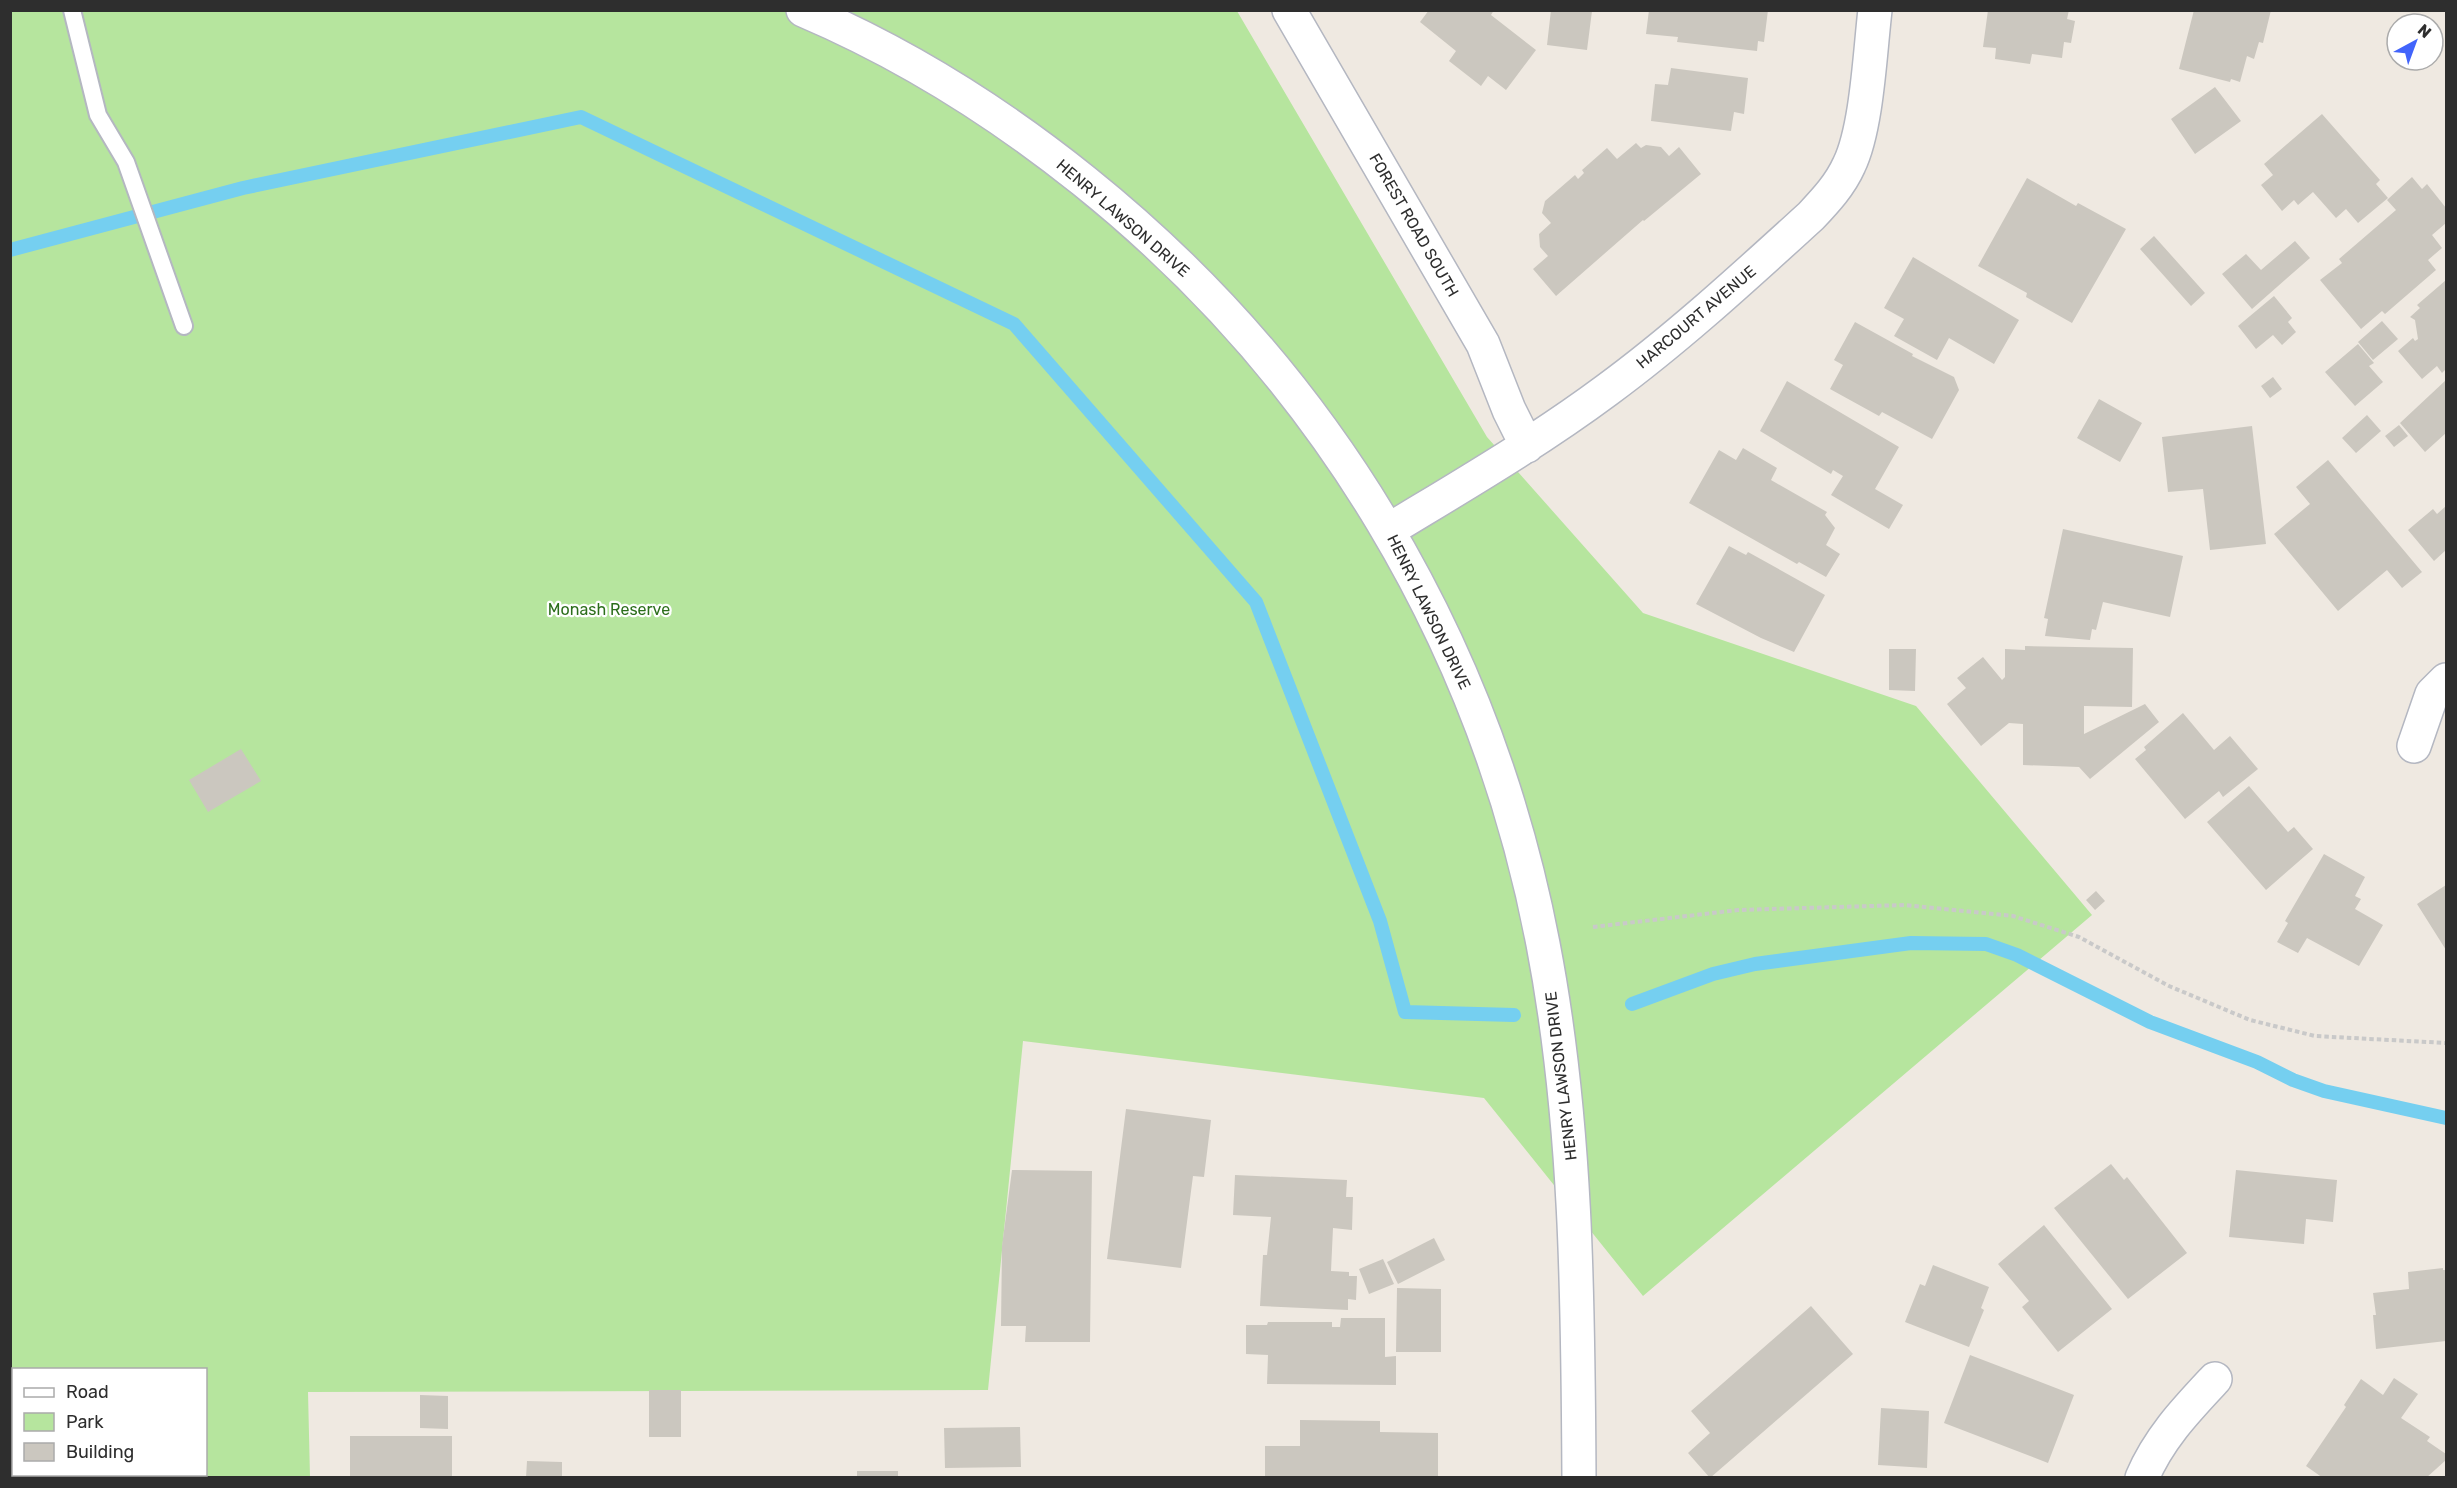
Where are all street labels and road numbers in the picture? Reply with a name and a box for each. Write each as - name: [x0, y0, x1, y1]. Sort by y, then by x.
- street label: FOREST ROAD SOUTH: [1365, 150, 1463, 300]
- street label: HENRY LAWSON DRIVE: [1053, 155, 1193, 281]
- street label: HARCOURT AVENUE: [1632, 261, 1760, 373]
- street label: HENRY LAWSON DRIVE: [1383, 531, 1475, 693]
- street label: HENRY LAWSON DRIVE: [1541, 990, 1581, 1162]

